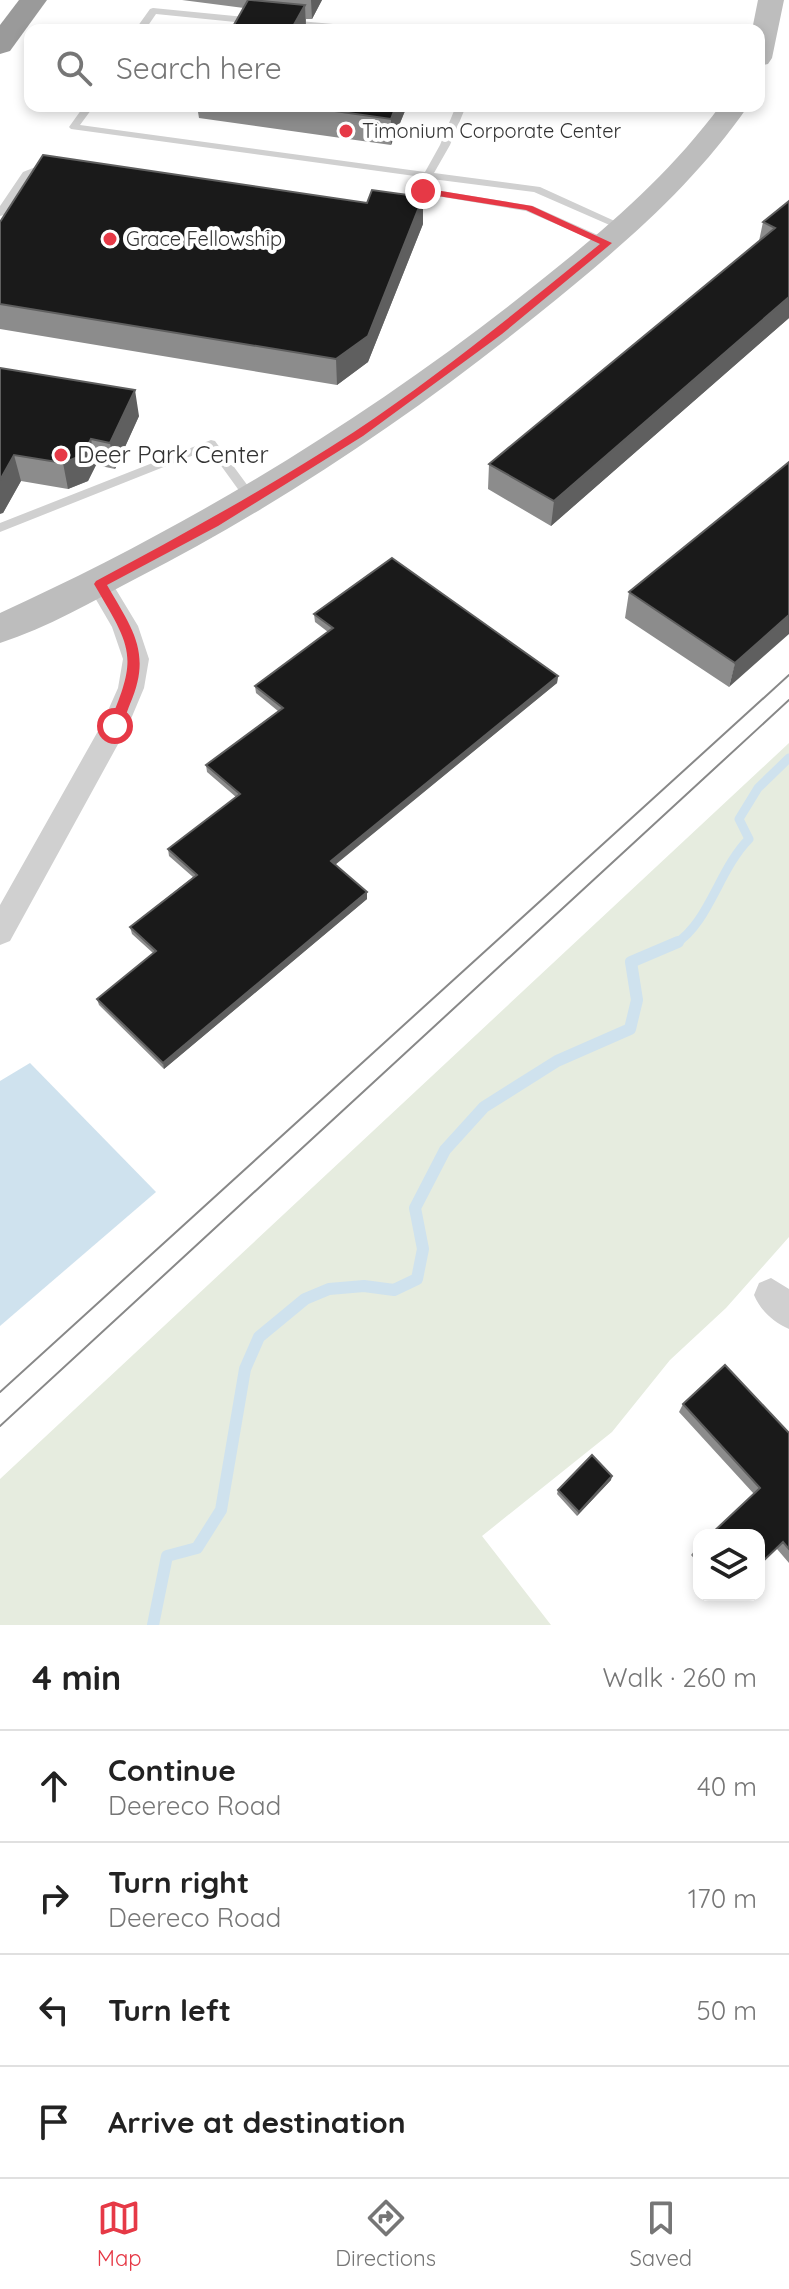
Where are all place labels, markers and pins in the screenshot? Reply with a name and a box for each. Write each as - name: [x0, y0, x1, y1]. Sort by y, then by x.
- place label: Timonium Corporate Center: [362, 118, 622, 143]
- marker: Timonium Corporate Center: [337, 122, 355, 140]
- place label: Grace Fellowship: [126, 226, 282, 251]
- marker: Grace Fellowship: [101, 230, 119, 248]
- place label: Deer Park Center: [77, 439, 269, 469]
- marker: Deer Park Center: [52, 446, 70, 464]

